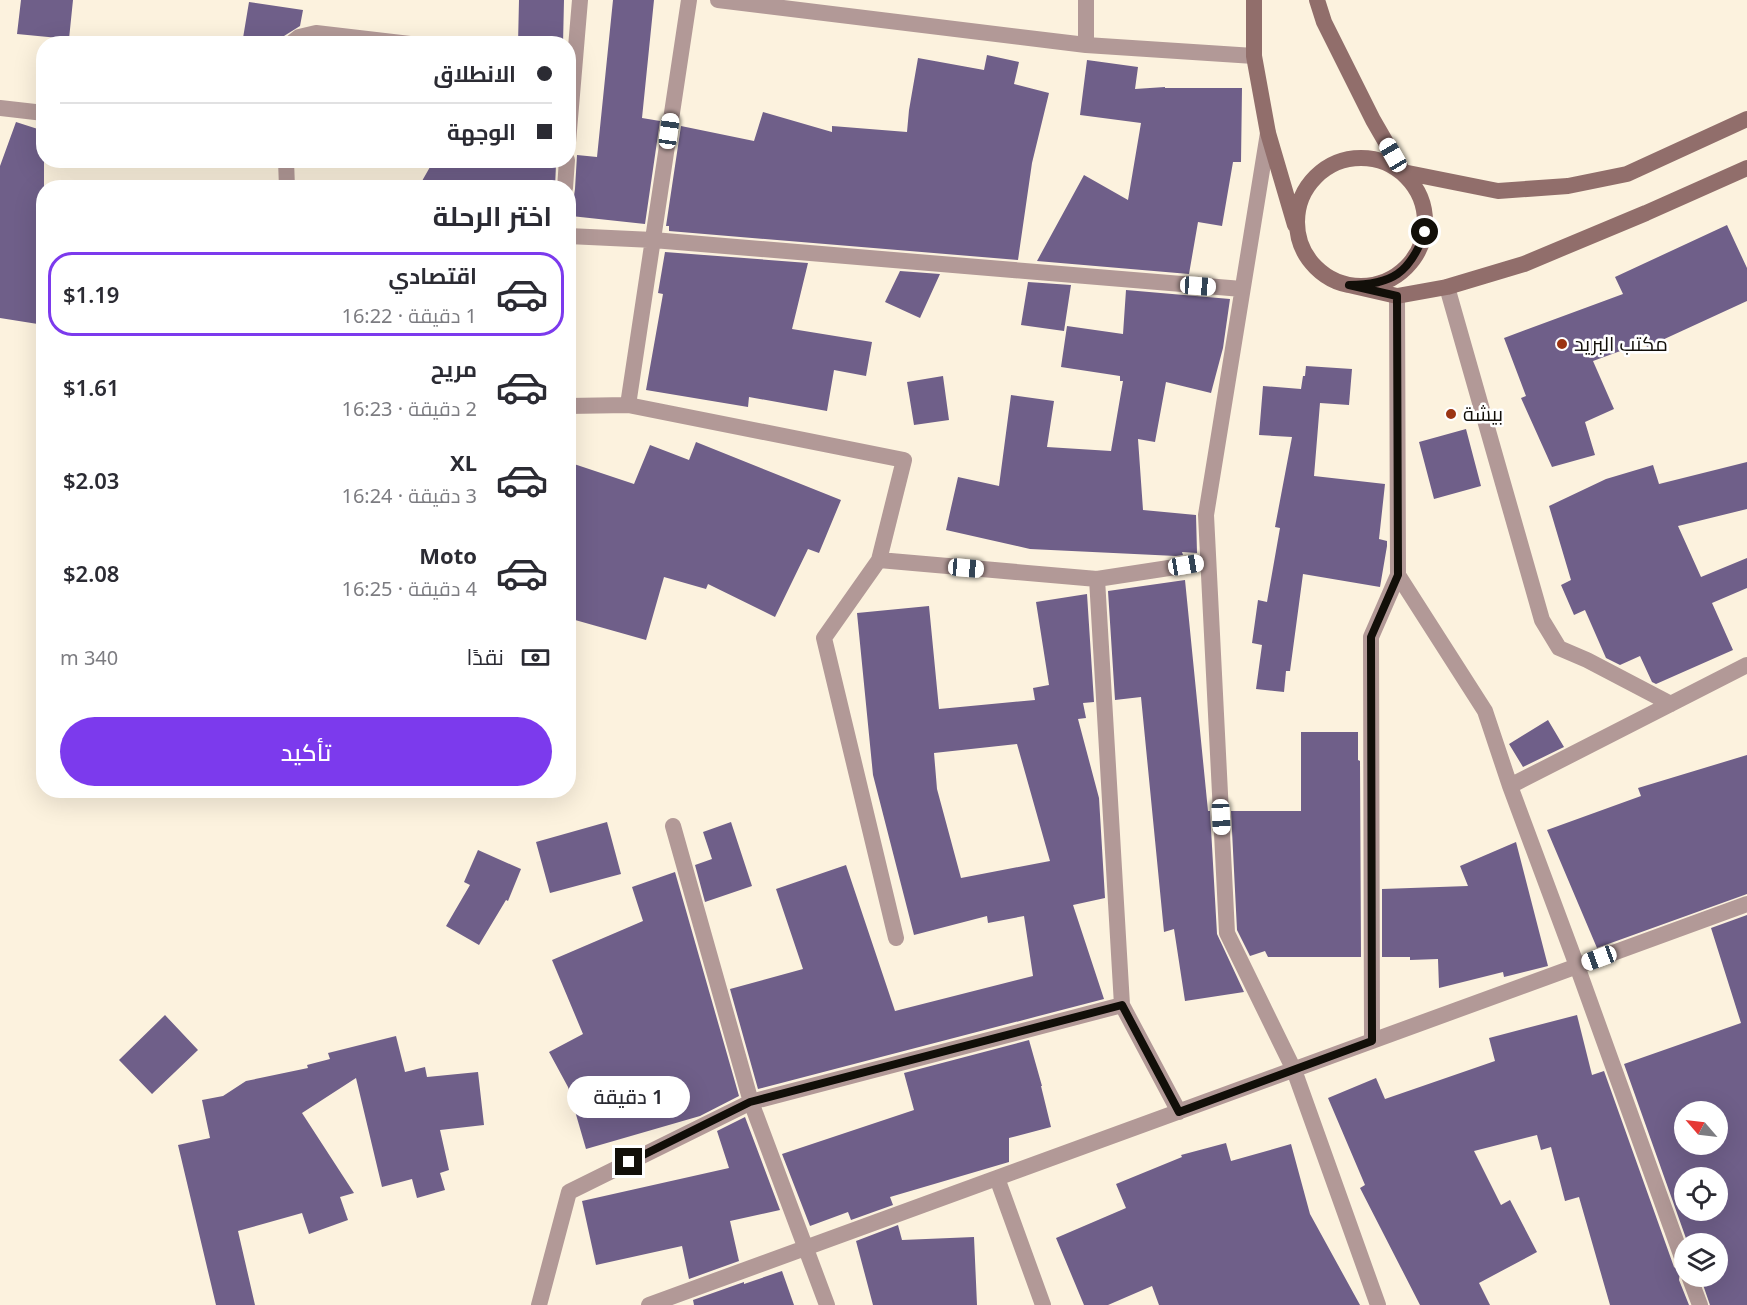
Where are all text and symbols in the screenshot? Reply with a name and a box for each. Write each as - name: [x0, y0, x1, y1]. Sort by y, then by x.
- text: الانطلاق: [433, 58, 516, 88]
- car: [658, 112, 680, 150]
- text: الوجهة: [447, 116, 516, 146]
- car: [1376, 135, 1410, 175]
- text: اختر الرحلة: [433, 197, 552, 234]
- route start: [1411, 218, 1438, 245]
- text: اقتصادي: [388, 260, 477, 290]
- icon: car: [495, 267, 549, 321]
- car: [1179, 276, 1217, 296]
- text: $1.19: [63, 279, 119, 309]
- text: 1 دقيقة · 16:22: [341, 302, 477, 329]
- place label: مكتب البريد: [1574, 330, 1668, 357]
- marker: مكتب البريد: [1555, 337, 1569, 351]
- text: مريح: [431, 353, 477, 383]
- icon: car: [495, 360, 549, 414]
- text: $1.61: [63, 372, 119, 402]
- text: 2 دقيقة · 16:23: [341, 395, 477, 422]
- place label: بيشة: [1463, 400, 1503, 427]
- marker: بيشة: [1444, 407, 1458, 421]
- text: XL: [450, 447, 477, 477]
- icon: car: [495, 453, 549, 507]
- text: $2.03: [63, 465, 119, 495]
- text: 3 دقيقة · 16:24: [341, 482, 477, 509]
- text: Moto: [419, 540, 477, 570]
- icon: car: [495, 546, 549, 600]
- car: [1167, 553, 1205, 577]
- car: [947, 557, 985, 579]
- text: $2.08: [63, 558, 119, 588]
- text: 4 دقيقة · 16:25: [341, 575, 477, 602]
- text: نقدًا: [466, 641, 504, 671]
- icon: cash: [519, 641, 552, 674]
- text: 340 m: [60, 644, 118, 671]
- button: تأكيد: [60, 717, 552, 786]
- car: [1211, 799, 1231, 835]
- car: [1579, 943, 1619, 973]
- callout: 1 دقيقة: [568, 1075, 690, 1117]
- text: 1 دقيقة: [594, 1083, 663, 1110]
- north arrow: [1674, 1101, 1728, 1155]
- map controls: [1674, 1101, 1728, 1287]
- route end: [615, 1148, 642, 1175]
- button: locate: [1674, 1167, 1728, 1221]
- button: layers: [1674, 1233, 1728, 1287]

